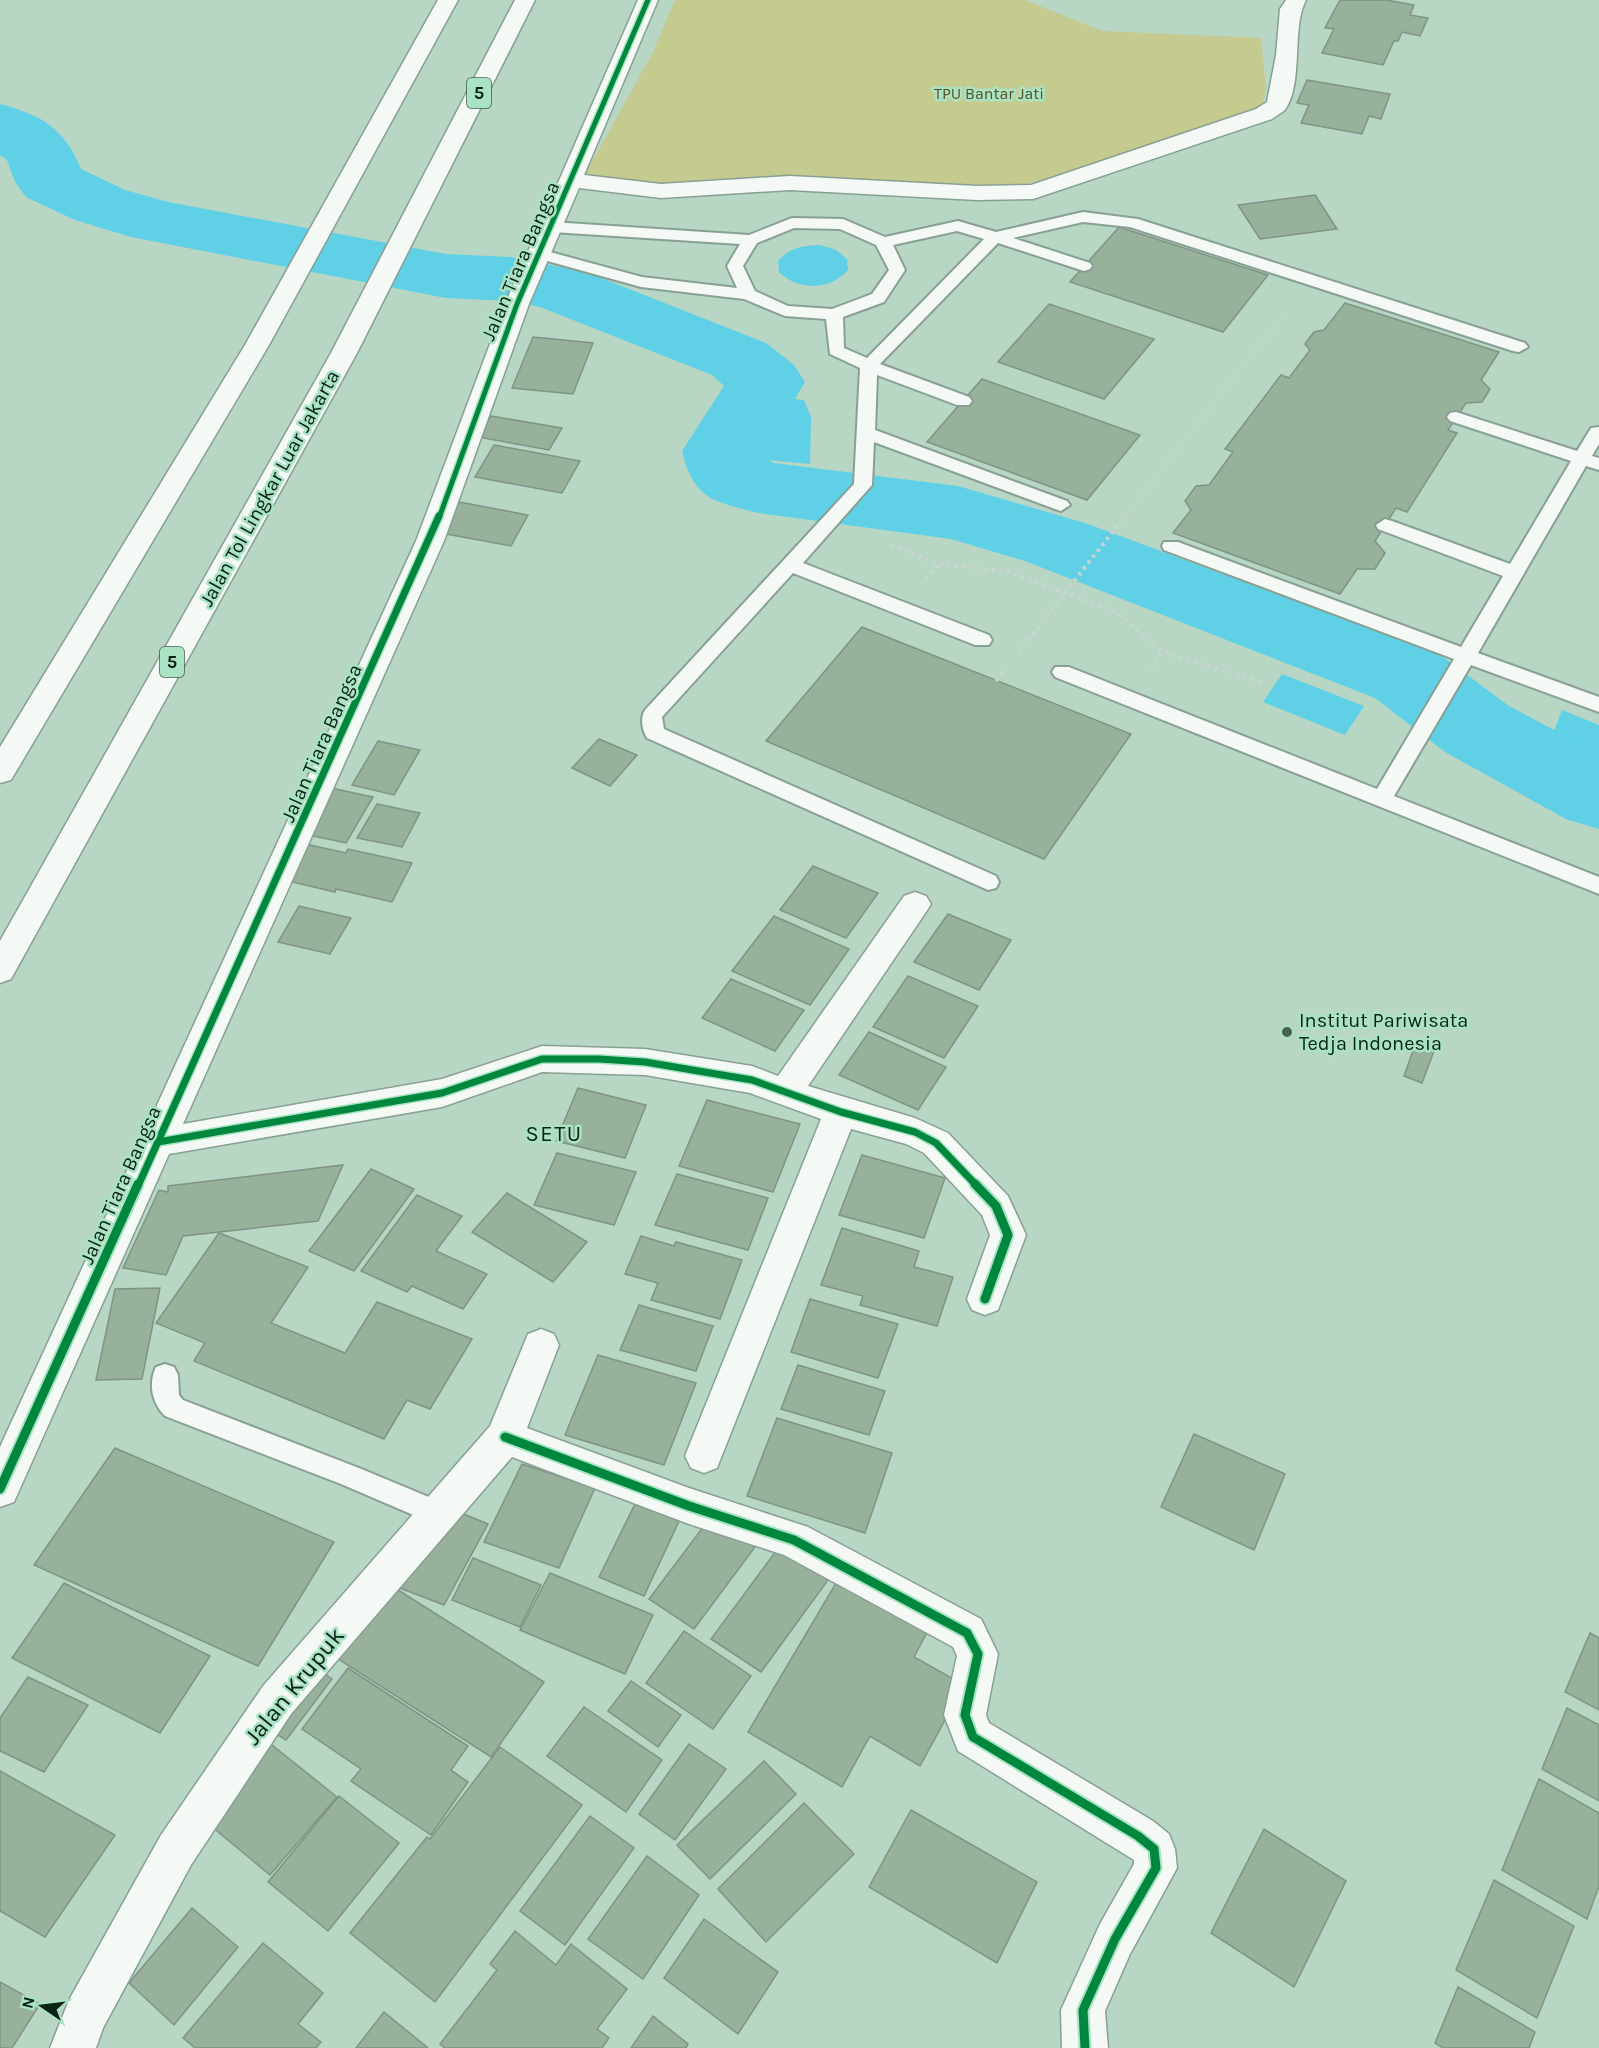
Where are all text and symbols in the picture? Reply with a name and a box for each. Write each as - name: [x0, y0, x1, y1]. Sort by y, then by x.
- road number: 5: [467, 78, 491, 108]
- park label: TPU Bantar Jati: [934, 84, 1044, 103]
- street label: Jalan Tiara Bangsa: [477, 178, 564, 344]
- street label: Jalan Tol Lingkar Luar Jakarta: [195, 366, 344, 610]
- road number: 5: [160, 647, 184, 677]
- street label: Jalan Tiara Bangsa: [276, 661, 367, 826]
- place label: Institut Pariwisata Tedja Indonesia: [1299, 1009, 1468, 1055]
- marker: Institut Pariwisata Tedja Indonesia: [1280, 1025, 1294, 1039]
- street label: Jalan Tiara Bangsa: [75, 1103, 166, 1268]
- district label: SETU: [525, 1121, 583, 1147]
- street label: Jalan Krupuk: [238, 1622, 350, 1750]
- north arrow: [12, 1976, 72, 2036]
- text: N: [17, 1995, 39, 2010]

